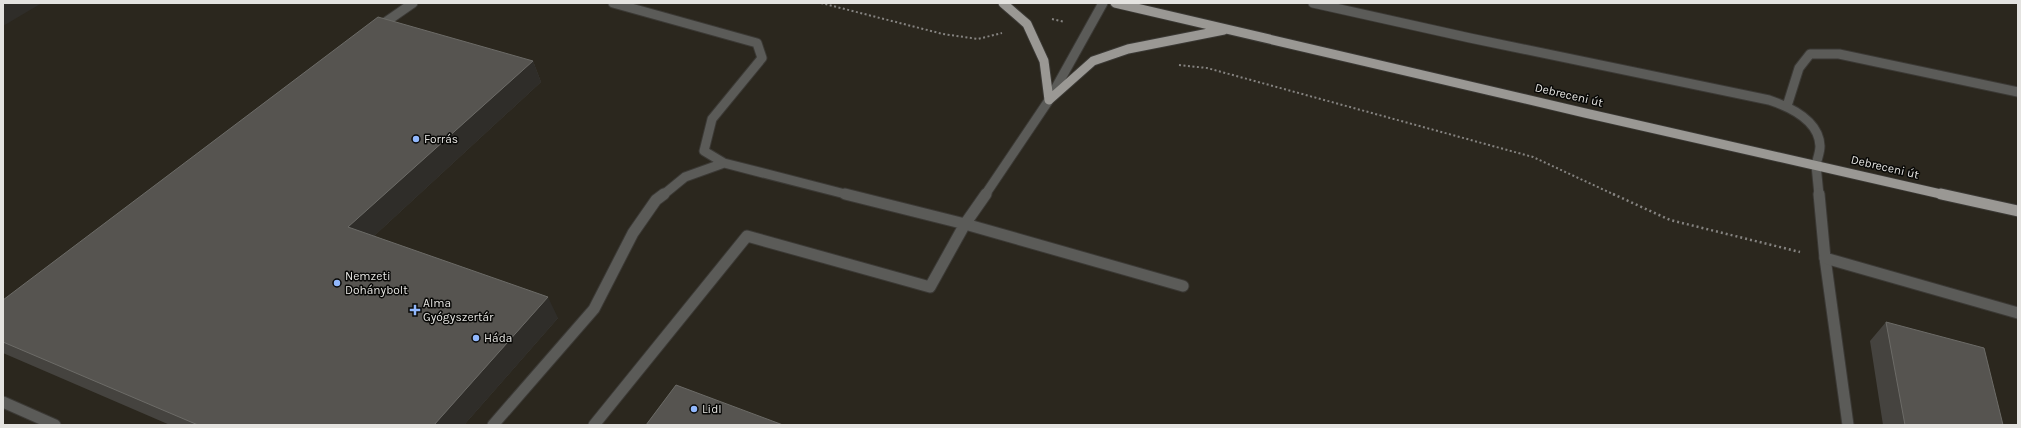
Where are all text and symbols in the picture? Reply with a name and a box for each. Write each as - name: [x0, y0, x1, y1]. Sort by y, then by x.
- street label: Debreceni út: [1534, 80, 1605, 110]
- place label: Forrás: [424, 132, 458, 146]
- marker: Forrás: [411, 134, 421, 144]
- street label: Debreceni út: [1850, 152, 1921, 182]
- place label: Nemzeti Dohánybolt: [345, 269, 408, 297]
- marker: Nemzeti Dohánybolt: [332, 278, 342, 288]
- place label: Alma Gyógyszertár: [423, 296, 494, 324]
- marker: Alma Gyógyszertár: [410, 305, 420, 315]
- place label: Háda: [484, 331, 512, 345]
- marker: Háda: [471, 333, 481, 343]
- place label: Lidl: [702, 402, 722, 416]
- marker: Lidl: [689, 404, 699, 414]

